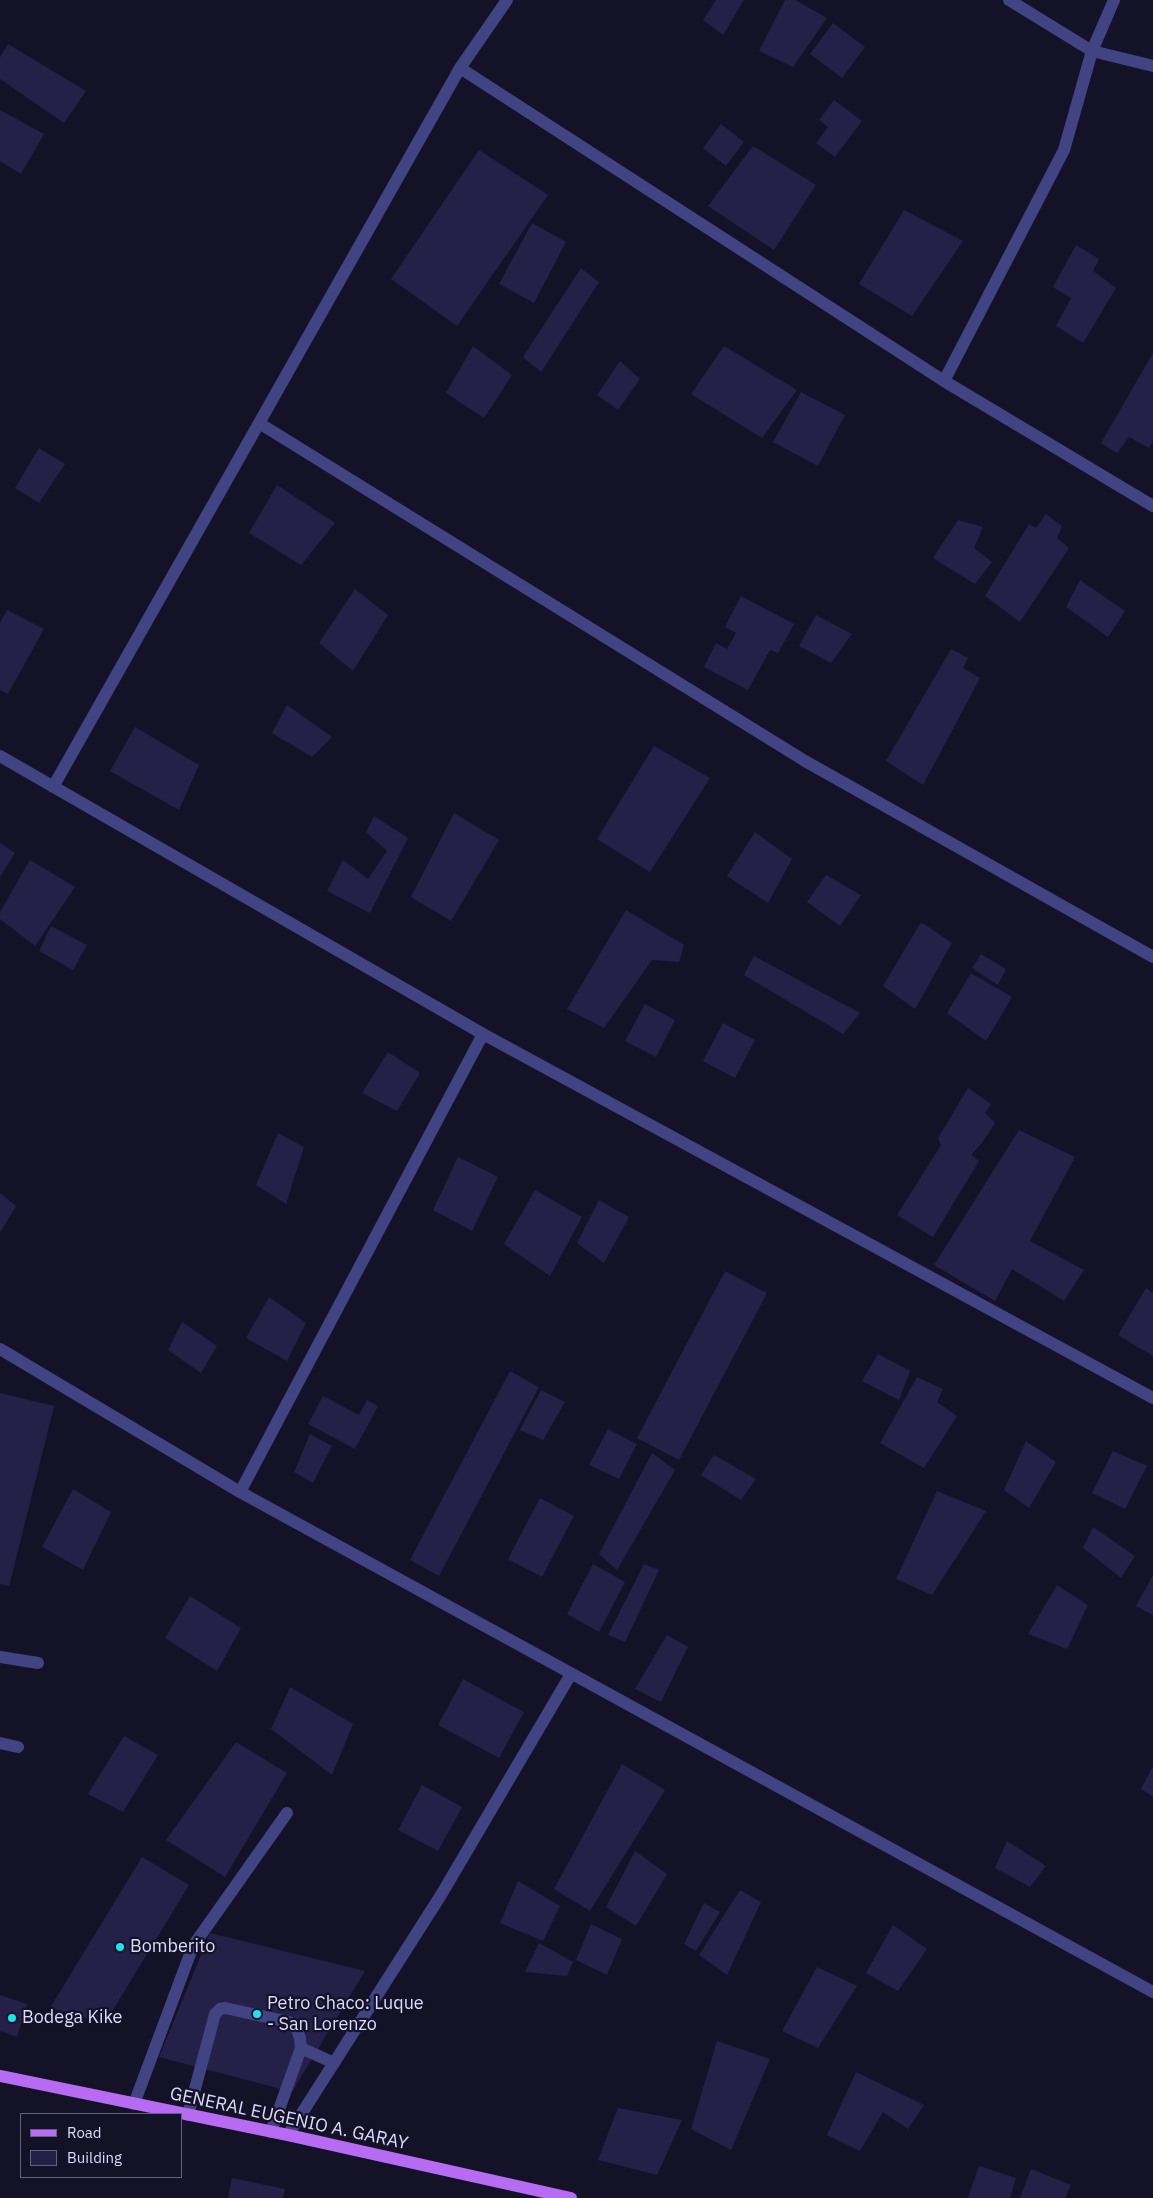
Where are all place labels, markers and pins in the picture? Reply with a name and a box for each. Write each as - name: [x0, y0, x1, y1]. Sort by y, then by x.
- place label: Bomberito: [130, 1936, 215, 1958]
- marker: Bomberito: [114, 1941, 126, 1953]
- place label: Petro Chaco: Luque - San Lorenzo: [267, 1993, 424, 2036]
- place label: Bodega Kike: [22, 2007, 122, 2029]
- marker: Petro Chaco: Luque - San Lorenzo: [251, 2008, 263, 2020]
- marker: Bodega Kike: [6, 2012, 18, 2024]

